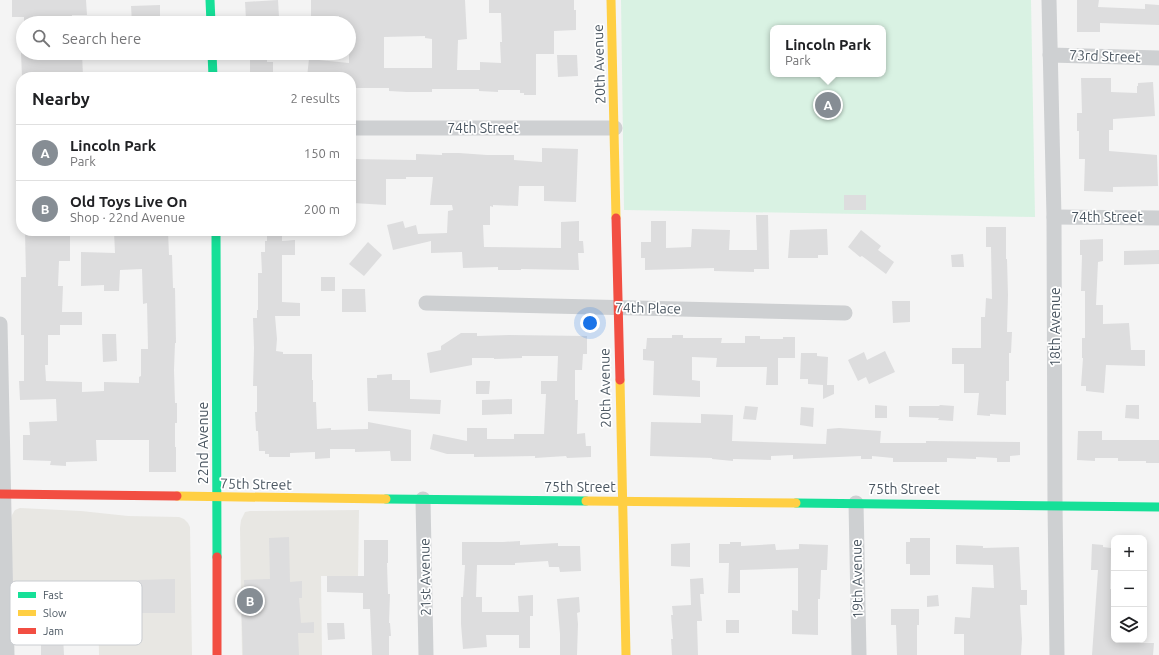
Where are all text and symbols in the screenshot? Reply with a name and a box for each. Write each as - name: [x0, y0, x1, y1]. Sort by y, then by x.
- search box: [16, 16, 356, 60]
- street label: 20th Avenue: [590, 24, 608, 104]
- popup: [770, 25, 886, 77]
- icon: search: [30, 27, 52, 49]
- text: Search here: [62, 30, 141, 47]
- text: Lincoln Park: [785, 36, 871, 53]
- street label: 73rd Street: [1069, 47, 1142, 65]
- text: Park: [785, 53, 811, 67]
- text: Nearby: [32, 89, 90, 108]
- pin: A: [815, 90, 841, 120]
- text: 2 results: [290, 91, 340, 105]
- street label: 74th Street: [447, 120, 519, 136]
- text: Lincoln Park: [70, 137, 156, 154]
- text: A: [40, 146, 50, 160]
- text: 150 m: [304, 146, 340, 160]
- text: Park: [70, 154, 96, 168]
- text: Old Toys Live On: [70, 193, 187, 210]
- text: B: [41, 202, 49, 216]
- text: 200 m: [304, 202, 340, 216]
- street label: 74th Street: [1071, 209, 1143, 225]
- text: Shop · 22nd Avenue: [70, 210, 185, 224]
- street label: 18th Avenue: [1047, 287, 1063, 367]
- street label: 74th Place: [615, 299, 681, 317]
- your location: [580, 313, 600, 333]
- street label: 20th Avenue: [596, 348, 614, 428]
- street label: 22nd Avenue: [195, 402, 211, 484]
- street label: 75th Street: [220, 475, 292, 493]
- street label: 75th Street: [544, 479, 616, 495]
- street label: 75th Street: [868, 481, 940, 497]
- map controls: [1111, 535, 1147, 643]
- button: +: [1111, 535, 1147, 571]
- street label: 21st Avenue: [416, 538, 434, 616]
- street label: 19th Avenue: [848, 539, 866, 619]
- button: −: [1111, 571, 1147, 607]
- legend: [10, 581, 142, 645]
- pin: B: [237, 586, 263, 616]
- text: Fast: [43, 589, 64, 601]
- text: Slow: [43, 607, 67, 619]
- button: layers: [1111, 607, 1147, 643]
- text: Jam: [43, 625, 64, 637]

